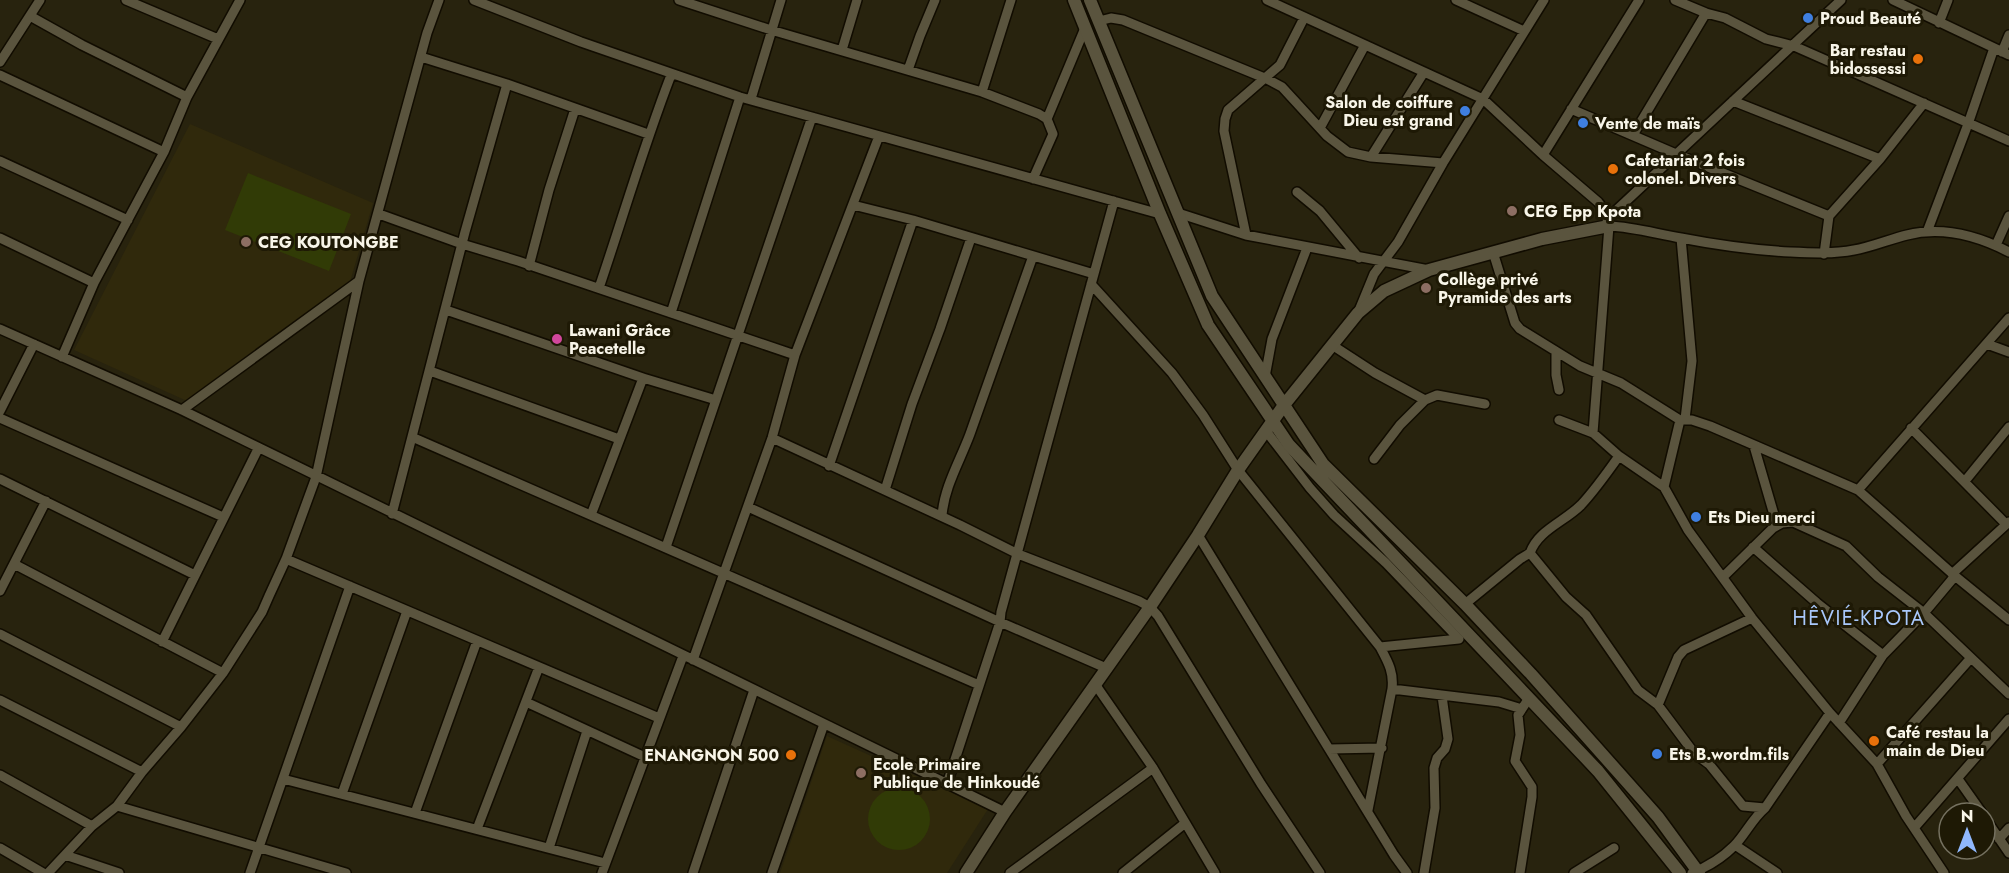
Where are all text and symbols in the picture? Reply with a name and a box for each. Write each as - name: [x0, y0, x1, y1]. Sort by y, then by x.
- place label: Proud Beauté: [1820, 7, 1921, 30]
- marker: Proud Beauté: [1801, 11, 1815, 25]
- place label: Bar restau bidossessi: [1830, 39, 1906, 80]
- marker: Bar restau bidossessi: [1911, 52, 1925, 66]
- place label: Salon de coiffure Dieu est grand: [1325, 91, 1453, 132]
- marker: Salon de coiffure Dieu est grand: [1458, 104, 1472, 118]
- place label: Vente de maïs: [1594, 112, 1700, 135]
- marker: Vente de maïs: [1576, 116, 1590, 130]
- place label: Cafetariat 2 fois colonel. Divers: [1625, 149, 1745, 190]
- marker: Cafetariat 2 fois colonel. Divers: [1606, 162, 1620, 176]
- place label: CEG Epp Kpota: [1524, 200, 1641, 223]
- marker: CEG Epp Kpota: [1505, 204, 1519, 218]
- place label: CEG KOUTONGBE: [258, 231, 399, 254]
- marker: CEG KOUTONGBE: [239, 235, 253, 249]
- place label: Collège privé Pyramide des arts: [1438, 268, 1572, 309]
- marker: Collège privé Pyramide des arts: [1419, 281, 1433, 295]
- place label: Lawani Grâce Peacetelle: [569, 319, 671, 360]
- marker: Lawani Grâce Peacetelle: [550, 332, 564, 346]
- place label: Ets Dieu merci: [1708, 506, 1815, 529]
- marker: Ets Dieu merci: [1689, 510, 1703, 524]
- district label: HÊVIÉ-KPOTA: [1792, 604, 1926, 633]
- place label: Café restau la main de Dieu: [1886, 721, 1989, 762]
- marker: Café restau la main de Dieu: [1867, 734, 1881, 748]
- place label: Ets B.wordm.fils: [1669, 743, 1789, 766]
- place label: ENANGNON 500: [644, 744, 779, 767]
- marker: Ets B.wordm.fils: [1650, 747, 1664, 761]
- marker: ENANGNON 500: [784, 748, 798, 762]
- place label: Ecole Primaire Publique de Hinkoudé: [873, 753, 1040, 794]
- marker: Ecole Primaire Publique de Hinkoudé: [854, 766, 868, 780]
- north arrow: [1937, 801, 1997, 861]
- text: N: [1961, 805, 1973, 828]

